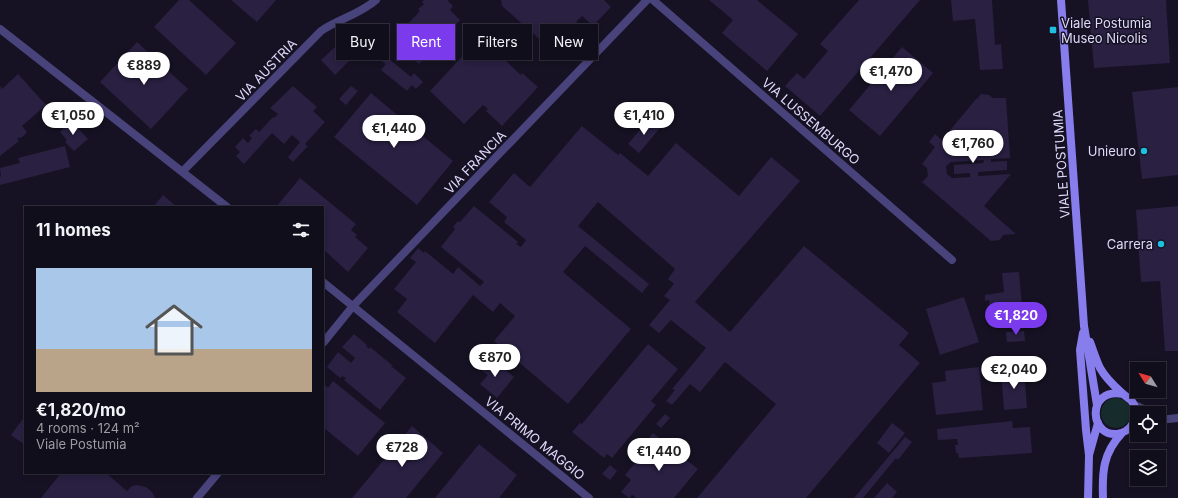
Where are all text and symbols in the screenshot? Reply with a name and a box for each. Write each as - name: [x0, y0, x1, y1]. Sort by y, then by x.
- place label: Viale Postumia Museo Nicolis: [1061, 15, 1151, 46]
- chip: Buy: [336, 24, 389, 60]
- chip: Rent: [397, 24, 455, 60]
- chip: Filters: [463, 24, 532, 60]
- chip: New: [540, 24, 598, 60]
- marker: Viale Postumia Museo Nicolis: [1048, 25, 1058, 35]
- street label: VIA AUSTRIA: [232, 35, 300, 105]
- pin: €889: [120, 52, 168, 86]
- text: €889: [127, 57, 161, 73]
- pin: €1,470: [858, 58, 924, 92]
- text: €1,470: [869, 63, 913, 79]
- street label: VIA LUSSEMBURGO: [759, 74, 863, 168]
- pin: €1,050: [40, 102, 106, 136]
- pin: €1,410: [611, 102, 677, 136]
- text: €1,050: [51, 107, 95, 123]
- text: €1,410: [623, 107, 665, 123]
- street label: VIALE POSTUMIA: [1049, 109, 1073, 219]
- pin: €1,440: [361, 115, 427, 149]
- text: €1,440: [371, 120, 417, 136]
- street label: VIA FRANCIA: [441, 127, 509, 197]
- pin: €1,760: [940, 130, 1006, 164]
- text: €1,760: [951, 135, 995, 151]
- place label: Unieuro: [1088, 143, 1136, 159]
- marker: Unieuro: [1139, 146, 1149, 156]
- icon: filters: [290, 219, 312, 241]
- text: 11 homes: [36, 220, 111, 240]
- place label: Carrera: [1107, 236, 1153, 252]
- marker: Carrera: [1156, 239, 1166, 249]
- icon: home: [138, 294, 210, 366]
- pin: €1,820: [983, 302, 1049, 336]
- text: €1,820: [994, 307, 1038, 323]
- pin: €870: [471, 344, 519, 378]
- text: €870: [478, 349, 512, 365]
- pin: €2,040: [981, 356, 1047, 390]
- text: €2,040: [990, 361, 1038, 377]
- north arrow: [1130, 362, 1166, 398]
- map controls: [1130, 362, 1166, 486]
- street label: VIA PRIMO MAGGIO: [482, 393, 588, 483]
- text: €1,820/mo: [36, 400, 126, 420]
- button: locate: [1130, 406, 1166, 442]
- text: 4 rooms · 124 m²: [36, 420, 140, 436]
- pin: €728: [378, 434, 426, 468]
- text: Viale Postumia: [36, 436, 126, 452]
- pin: €1,440: [626, 438, 692, 472]
- text: €728: [385, 439, 419, 455]
- text: €1,440: [636, 443, 682, 459]
- button: layers: [1130, 450, 1166, 486]

